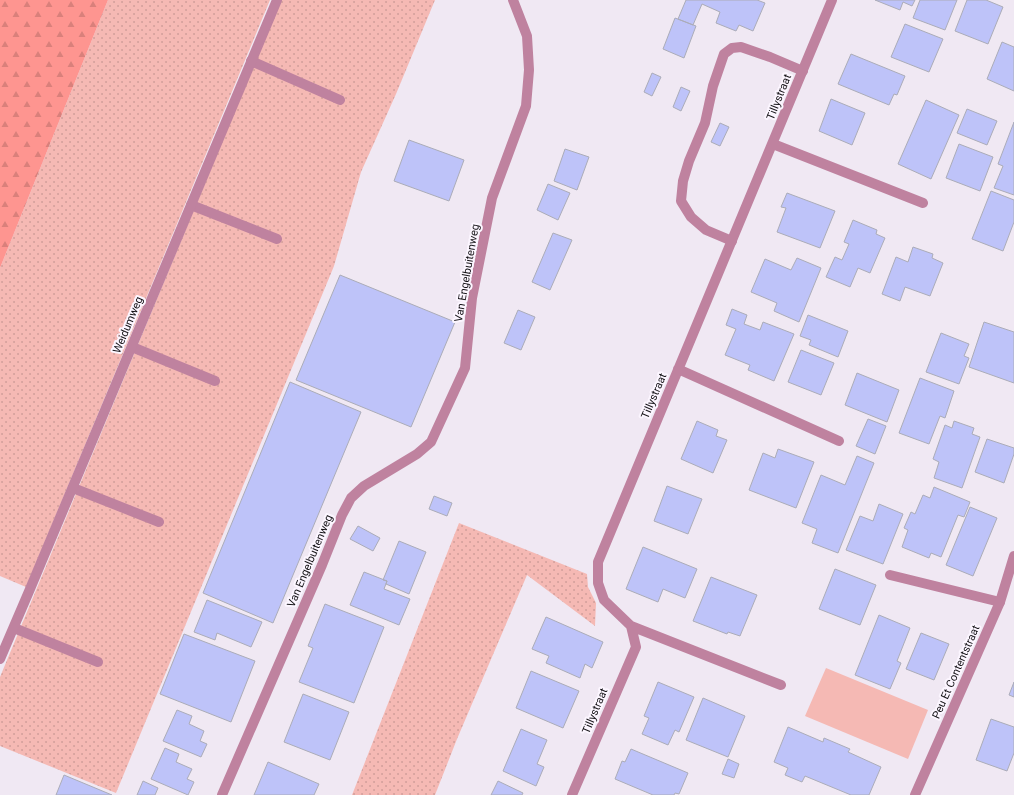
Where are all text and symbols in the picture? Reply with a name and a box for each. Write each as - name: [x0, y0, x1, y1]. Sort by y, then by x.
- street label: Tillystraat: [764, 72, 794, 122]
- street label: Van Engelbuitenweg: [452, 223, 482, 323]
- street label: Weidumweg: [110, 295, 146, 355]
- street label: Tillystraat: [639, 371, 670, 421]
- street label: Van Engelbuitenweg: [285, 513, 335, 609]
- street label: Peu Et Contentstraat: [930, 623, 983, 721]
- street label: Tillystraat: [580, 686, 611, 736]

